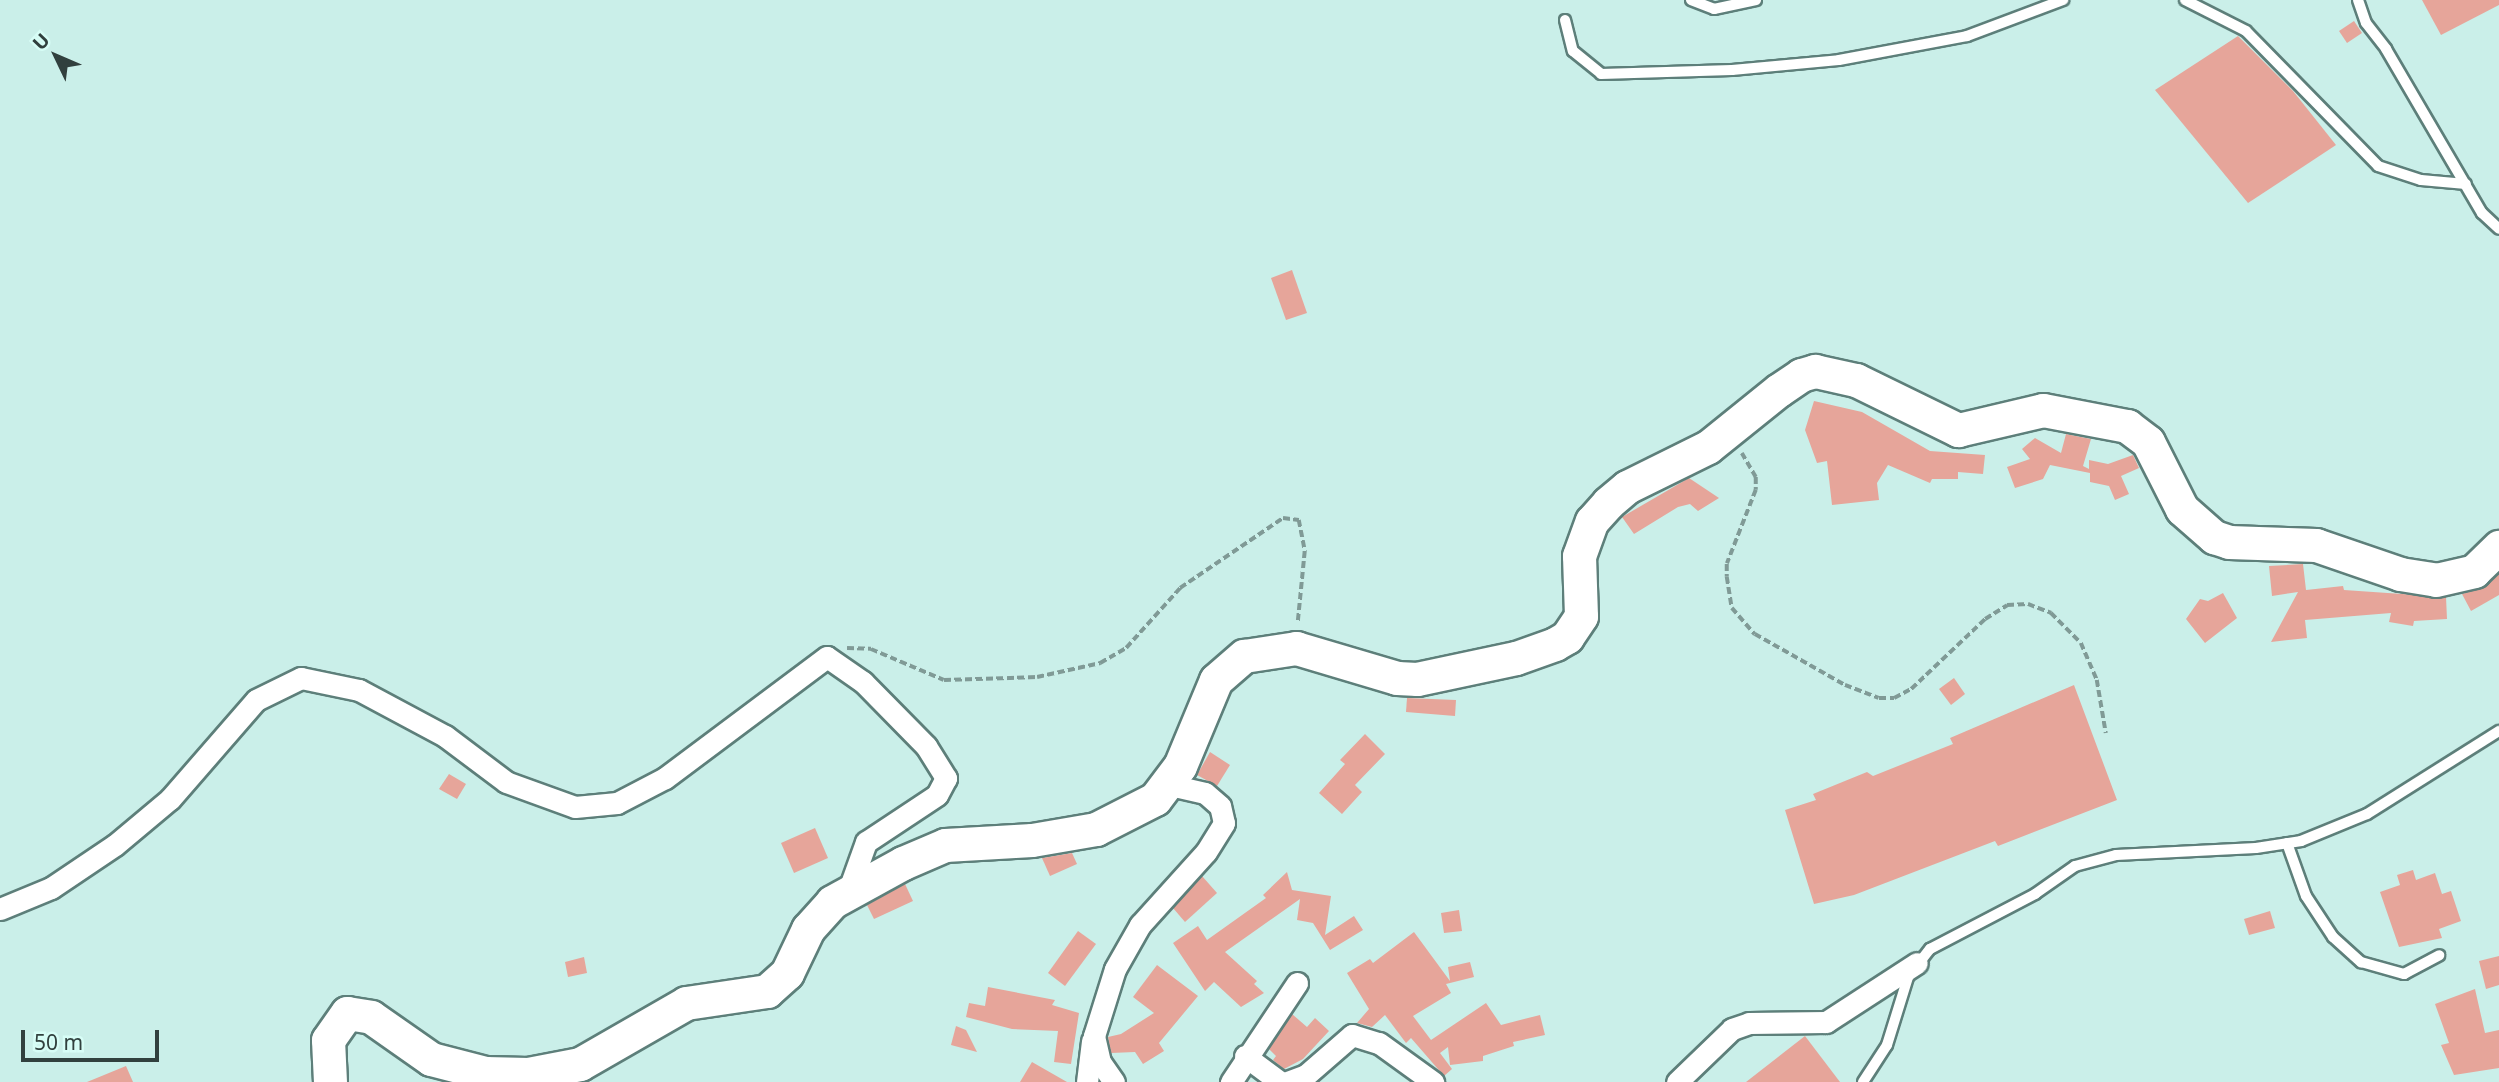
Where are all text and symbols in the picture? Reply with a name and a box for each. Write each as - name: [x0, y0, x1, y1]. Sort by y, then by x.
- north arrow: [21, 21, 91, 91]
- text: U: [27, 27, 55, 56]
- scale bar: [24, 1016, 163, 1060]
- text: 50 m: [34, 1028, 83, 1056]

